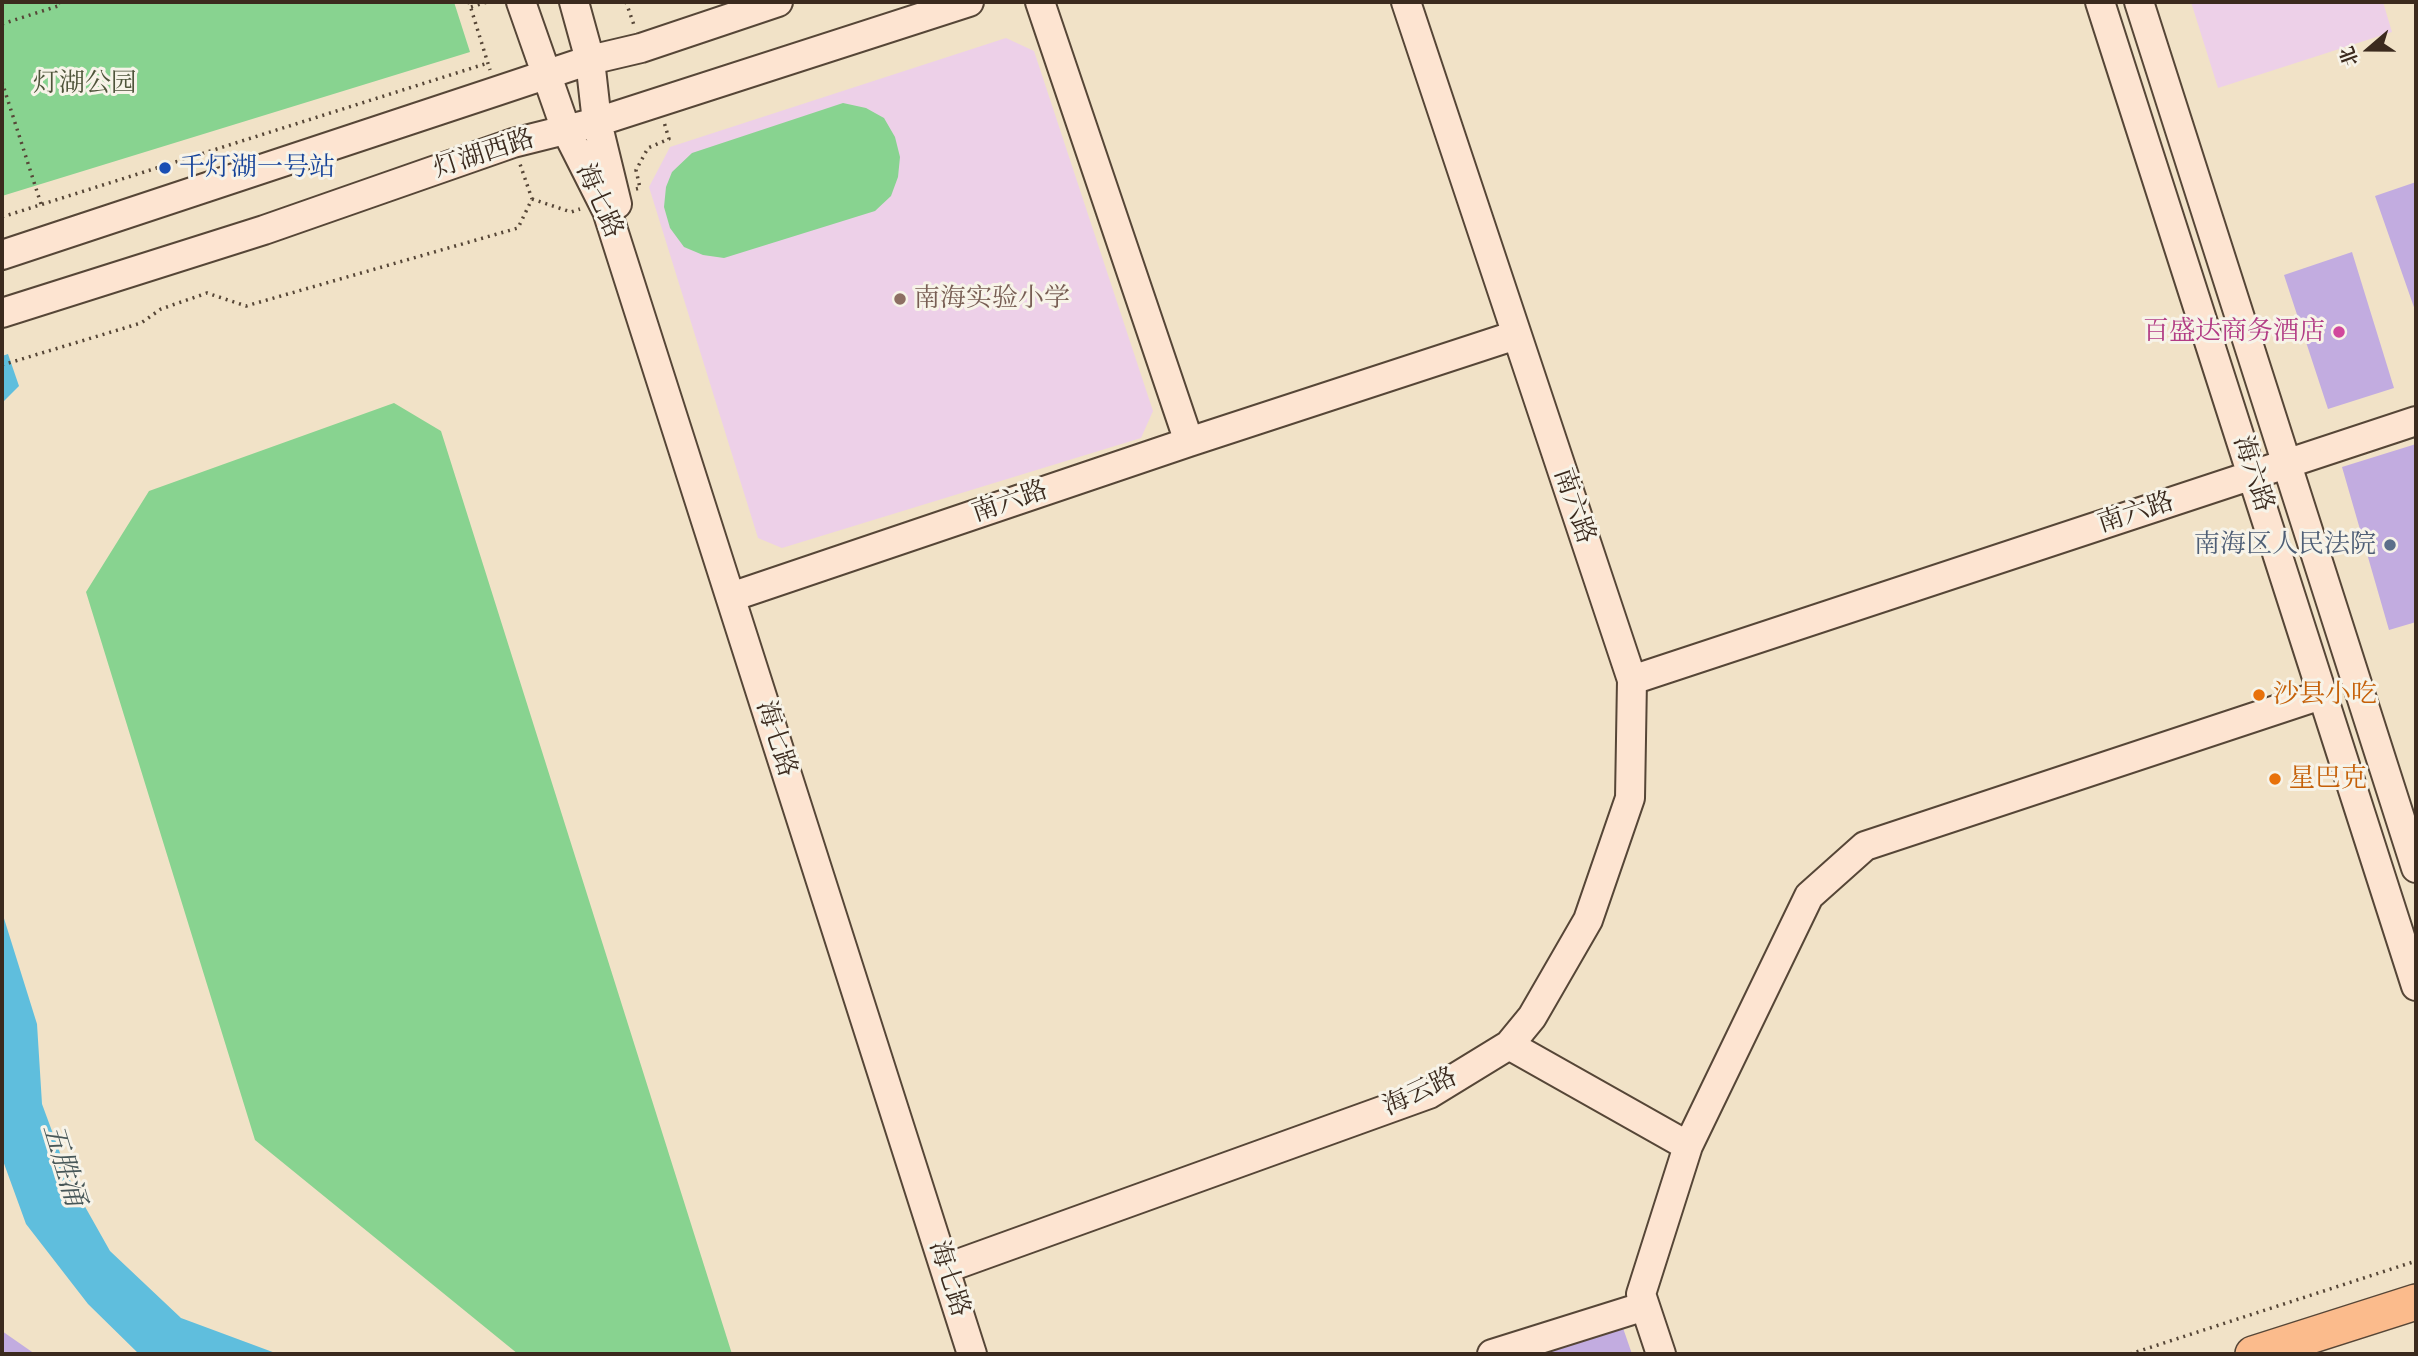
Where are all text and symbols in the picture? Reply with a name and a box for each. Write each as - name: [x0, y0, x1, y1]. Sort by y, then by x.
- north arrow: [2334, 14, 2404, 84]
- text: 北: [2334, 43, 2364, 70]
- park label: 灯湖公园: [33, 68, 137, 100]
- street label: 灯湖西路: [430, 123, 538, 185]
- place label: 千灯湖一号站: [179, 152, 335, 184]
- street label: 海七路: [569, 159, 629, 243]
- marker: 千灯湖一号站: [157, 160, 173, 176]
- place label: 南海实验小学: [914, 283, 1070, 315]
- marker: 南海实验小学: [892, 291, 908, 307]
- place label: 百盛达商务酒店: [2143, 316, 2325, 348]
- marker: 百盛达商务酒店: [2331, 324, 2347, 340]
- street label: 海六路: [2226, 432, 2280, 516]
- street label: 南六路: [1547, 464, 1601, 548]
- street label: 南六路: [968, 475, 1052, 529]
- street label: 南六路: [2094, 486, 2178, 540]
- place label: 南海区人民法院: [2194, 529, 2376, 561]
- marker: 南海区人民法院: [2382, 537, 2398, 553]
- place label: 沙县小吃: [2273, 679, 2377, 711]
- marker: 沙县小吃: [2251, 687, 2267, 703]
- street label: 海七路: [749, 697, 803, 781]
- place label: 星巴克: [2289, 763, 2367, 795]
- marker: 星巴克: [2267, 771, 2283, 787]
- street label: 海云路: [1378, 1061, 1462, 1123]
- water label: 五胜涌: [35, 1120, 91, 1210]
- street label: 海七路: [922, 1237, 976, 1321]

